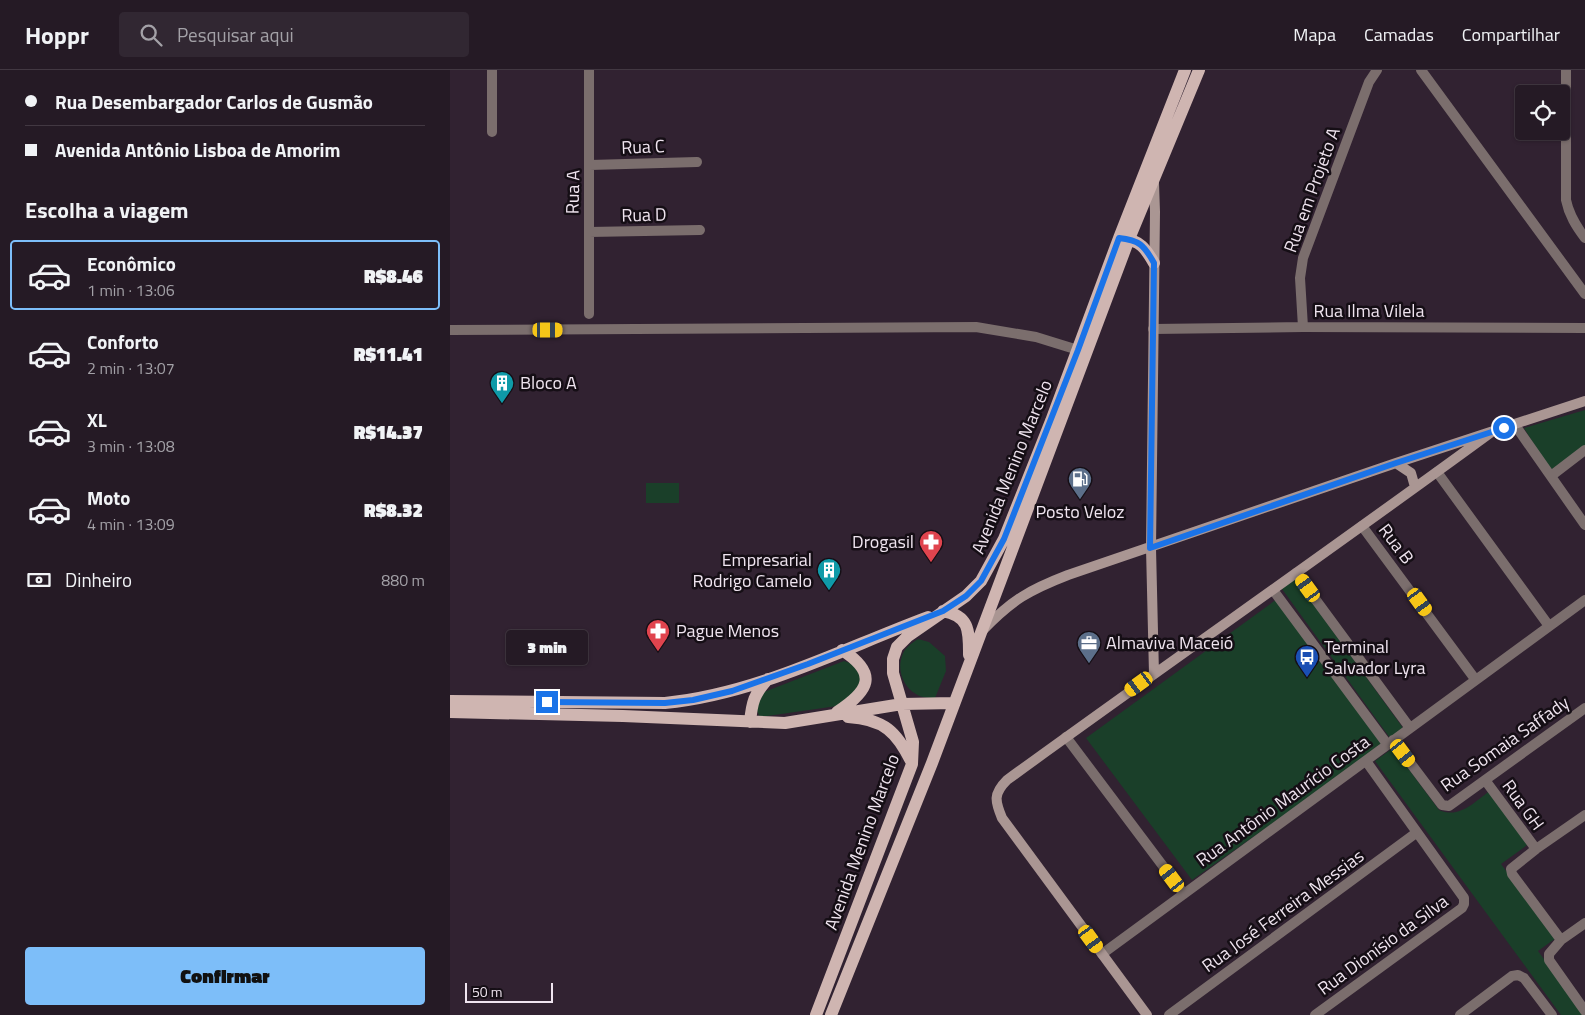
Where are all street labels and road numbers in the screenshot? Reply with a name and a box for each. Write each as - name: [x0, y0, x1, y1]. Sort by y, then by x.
- street label: Rua em Projeto A: [1276, 123, 1347, 256]
- street label: Rua C: [621, 132, 665, 161]
- street label: Rua A: [559, 169, 586, 214]
- street label: Rua D: [621, 201, 667, 228]
- street label: Rua Ilma Vilela: [1313, 297, 1425, 324]
- street label: Avenida Menino Marcelo: [964, 376, 1059, 558]
- street label: Rua B: [1372, 518, 1421, 570]
- street label: Rua Somaia Saffady: [1435, 689, 1575, 798]
- street label: Rua Antônio Maurício Costa: [1190, 728, 1375, 873]
- street label: Avenida Menino Marcelo: [817, 750, 906, 934]
- street label: Rua GH: [1496, 774, 1551, 836]
- street label: Rua José Ferreira Messias: [1196, 842, 1369, 979]
- street label: Rua Dionísio da Silva: [1312, 888, 1454, 1001]

